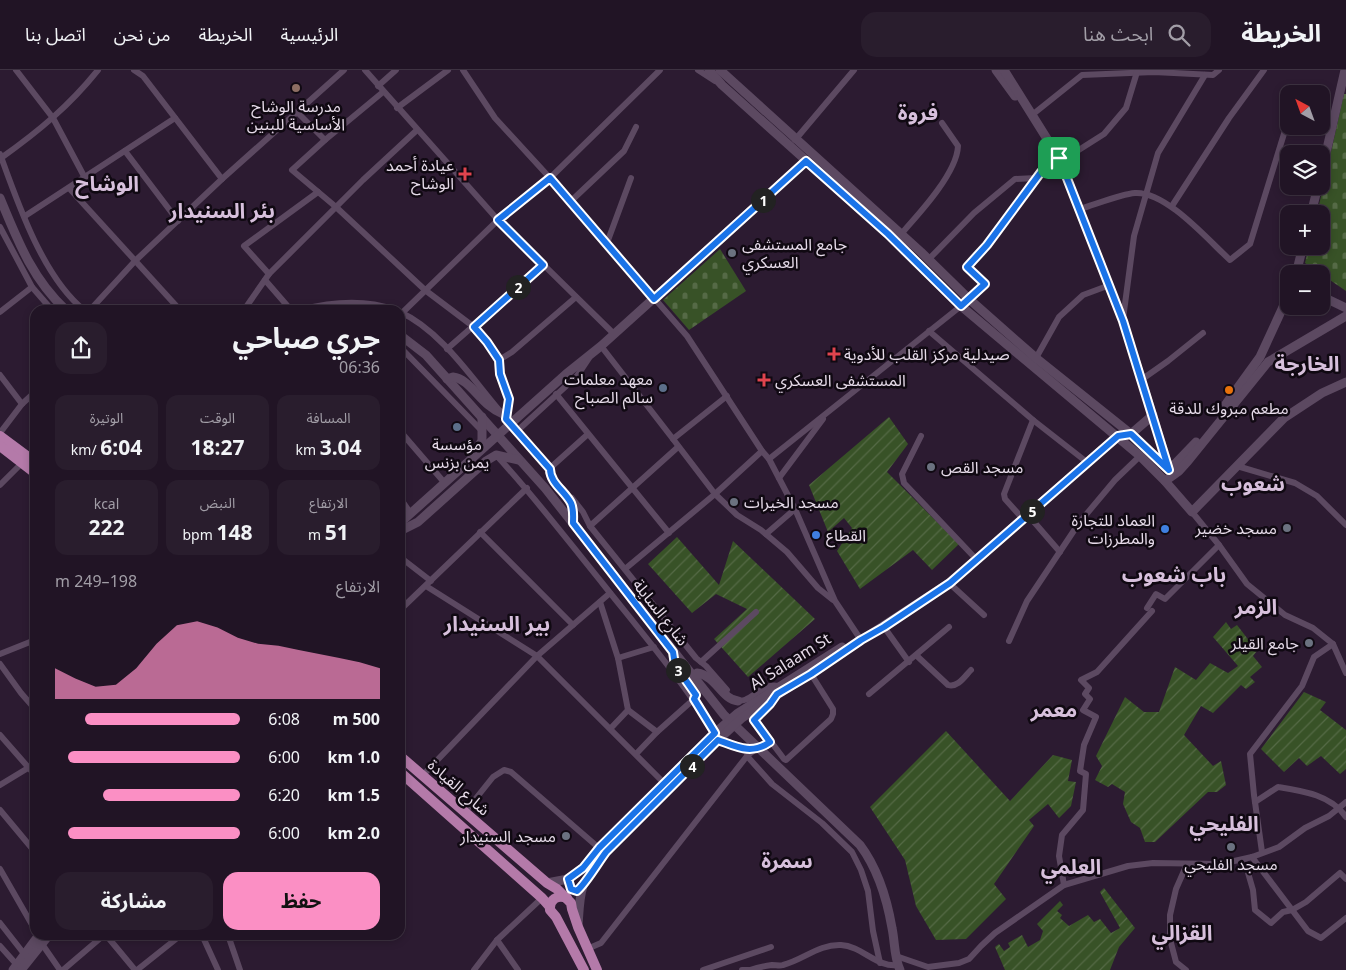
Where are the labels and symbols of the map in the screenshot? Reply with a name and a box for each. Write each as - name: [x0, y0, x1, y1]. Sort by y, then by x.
- marker: مدرسة الوشاح الأساسية للبنين: [290, 82, 302, 94]
- north arrow: [1280, 85, 1330, 135]
- place label: مدرسة الوشاح الأساسية للبنين: [247, 95, 345, 135]
- district label: فروة: [898, 98, 938, 126]
- pin: [1038, 137, 1080, 179]
- place label: عيادة أحمد الوشاح: [386, 154, 454, 196]
- marker: عيادة أحمد الوشاح: [458, 167, 472, 181]
- district label: الوشاح: [75, 169, 139, 199]
- pin: 1: [750, 188, 776, 212]
- district label: بئر السنيدار: [168, 196, 275, 224]
- place label: جامع المستشفى العسكري: [742, 233, 847, 275]
- marker: جامع المستشفى العسكري: [726, 247, 738, 259]
- pin: 2: [506, 274, 530, 300]
- place label: صيدلية مركز القلب للأدوية: [844, 343, 1010, 365]
- marker: صيدلية مركز القلب للأدوية: [828, 348, 840, 360]
- district label: الخارجة: [1274, 349, 1340, 377]
- place label: معهد معلمات سالم الصباح: [564, 368, 653, 410]
- place label: المستشفى العسكري: [775, 369, 906, 393]
- marker: المستشفى العسكري: [757, 373, 771, 387]
- marker: معهد معلمات سالم الصباح: [657, 382, 669, 394]
- marker: مطعم مبروك للدقة: [1223, 384, 1235, 396]
- place label: مطعم مبروك للدقة: [1169, 397, 1289, 421]
- marker: مؤسسة يمن بزنس: [451, 421, 463, 433]
- place label: مؤسسة يمن بزنس: [425, 433, 489, 473]
- place label: مسجد القص: [941, 456, 1023, 478]
- marker: مسجد القص: [925, 461, 937, 473]
- district label: شعوب: [1221, 469, 1285, 497]
- place label: مسجد الخيرات: [744, 491, 839, 513]
- marker: مسجد الخيرات: [728, 496, 740, 508]
- pin: 5: [1020, 498, 1044, 524]
- place label: العماد للتجارة والمطرزات: [1072, 509, 1155, 549]
- place label: مسجد خضير: [1194, 517, 1277, 539]
- marker: مسجد خضير: [1281, 522, 1293, 534]
- marker: العماد للتجارة والمطرزات: [1159, 523, 1171, 535]
- place label: القطاع: [826, 524, 866, 548]
- marker: القطاع: [810, 529, 822, 541]
- district label: باب شعوب: [1122, 560, 1226, 588]
- street label: شارع السايلة: [626, 574, 694, 651]
- district label: الزمر: [1234, 592, 1277, 620]
- district label: بير السنيدار: [443, 609, 550, 637]
- street label: Al Salaam St: [745, 627, 835, 695]
- place label: جامع القيلر: [1230, 632, 1299, 656]
- marker: جامع القيلر: [1303, 637, 1315, 649]
- pin: 3: [666, 658, 690, 682]
- district label: معمر: [1030, 695, 1077, 723]
- street label: شارع القيادة: [422, 754, 495, 822]
- pin: 4: [680, 754, 704, 778]
- district label: الفليحي: [1189, 809, 1259, 841]
- place label: مسجد السنيدار: [459, 825, 556, 847]
- marker: مسجد السنيدار: [560, 830, 572, 842]
- marker: مسجد الفليحي: [1225, 841, 1237, 853]
- district label: سمرة: [761, 846, 813, 874]
- district label: العلمي: [1041, 852, 1101, 884]
- place label: مسجد الفليحي: [1184, 853, 1278, 877]
- district label: القزالي: [1152, 918, 1212, 950]

